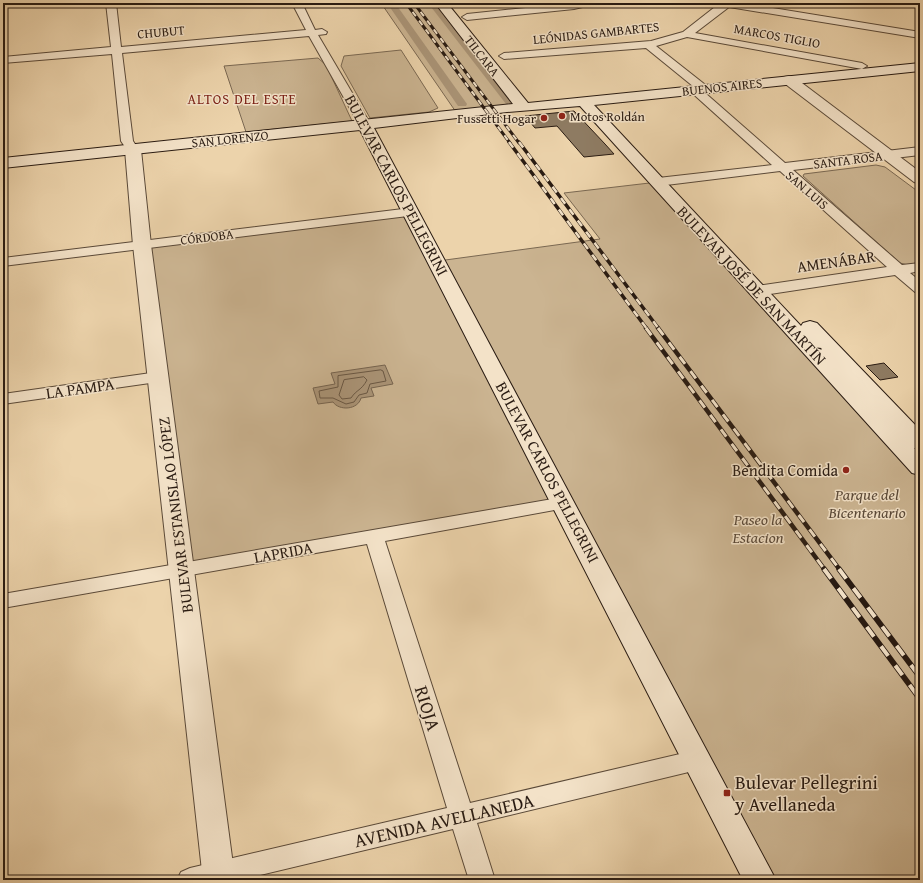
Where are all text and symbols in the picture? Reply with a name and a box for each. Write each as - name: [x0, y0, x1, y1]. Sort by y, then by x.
- street label: LEÓNIDAS GAMBARTES: [532, 17, 660, 49]
- street label: MARCOS TIGLIO: [732, 19, 822, 53]
- street label: CHUBUT: [137, 20, 186, 44]
- street label: TILCARA: [460, 31, 504, 81]
- street label: BUENOS AIRES: [681, 73, 763, 101]
- district label: ALTOS DEL ESTE: [187, 89, 297, 109]
- street label: BULEVAR CARLOS PELLEGRINI: [339, 90, 455, 280]
- place label: Motos Roldán: [570, 107, 645, 126]
- place label: Fussetti Hogar: [457, 109, 537, 128]
- marker: Motos Roldán: [557, 111, 567, 121]
- marker: Fussetti Hogar: [539, 113, 549, 123]
- street label: SAN LORENZO: [191, 126, 269, 152]
- street label: SANTA ROSA: [812, 146, 884, 174]
- street label: SAN LUIS: [782, 166, 832, 214]
- street label: BULEVAR JOSÉ DE SAN MARTÍN: [672, 200, 833, 370]
- street label: CÓRDOBA: [179, 224, 235, 250]
- street label: AMENÁBAR: [795, 244, 878, 278]
- street label: LA PAMPA: [44, 371, 116, 405]
- street label: BULEVAR CARLOS PELLEGRINI: [490, 377, 606, 567]
- street label: BULEVAR ESTANISLAO LÓPEZ: [151, 416, 199, 614]
- place label: Bendita Comida: [732, 458, 838, 482]
- marker: Bendita Comida: [841, 465, 851, 475]
- park label: Parque del Bicentenario: [827, 482, 906, 524]
- park label: Paseo la Estacion: [731, 507, 784, 549]
- street label: LAPRIDA: [252, 535, 315, 569]
- street label: RIOJA: [408, 682, 448, 734]
- place label: Bulevar Pellegrini y Avellaneda: [734, 768, 878, 818]
- street label: AVENIDA AVELLANEDA: [351, 786, 537, 854]
- marker: Bulevar Pellegrini y Avellaneda: [722, 788, 732, 798]

